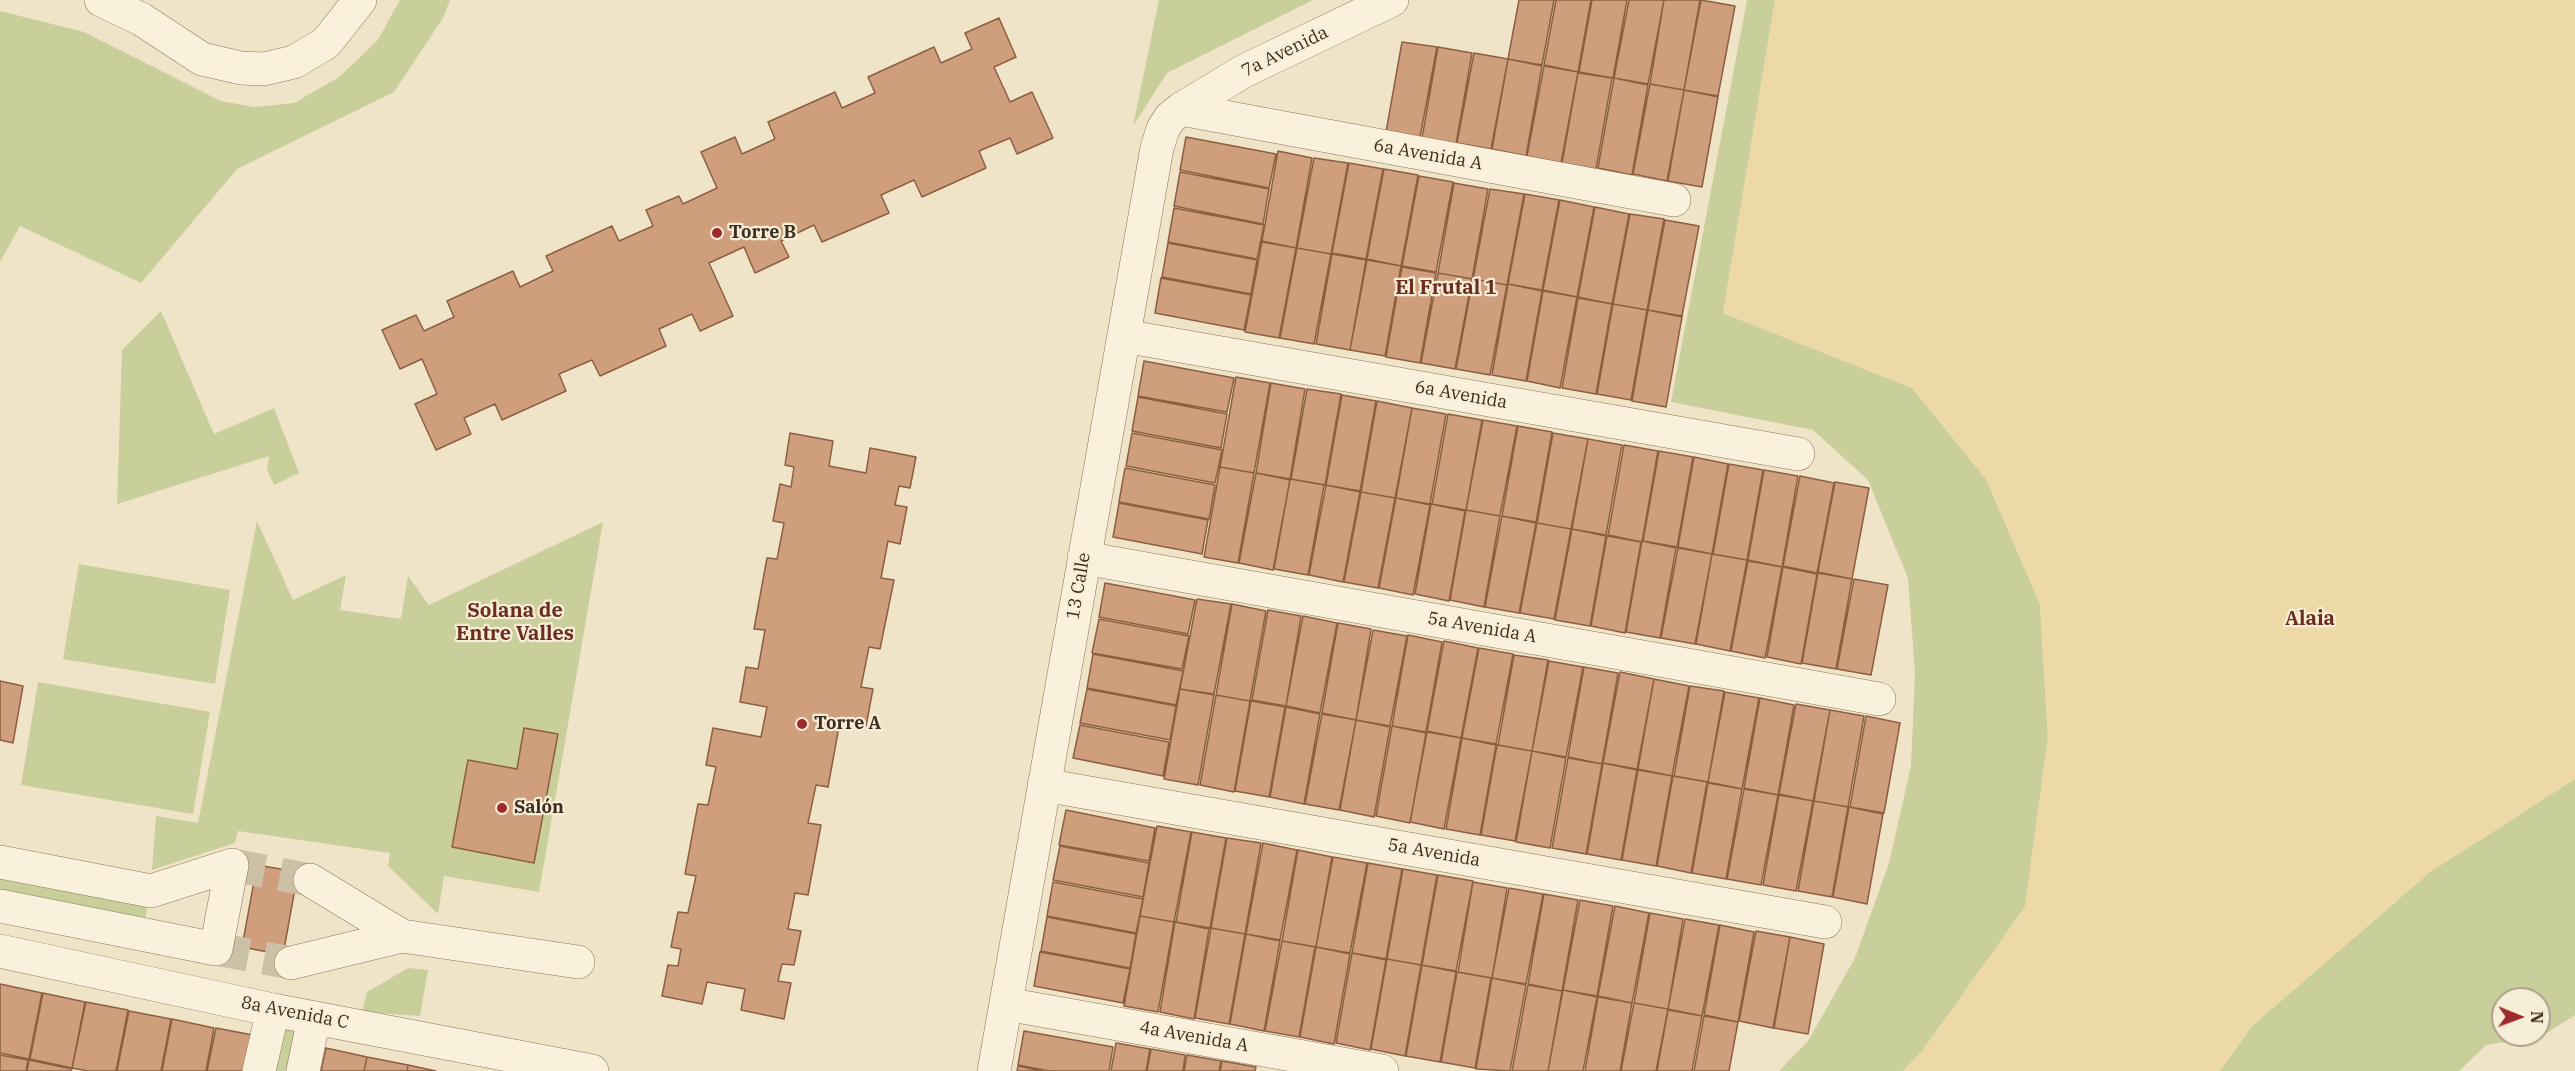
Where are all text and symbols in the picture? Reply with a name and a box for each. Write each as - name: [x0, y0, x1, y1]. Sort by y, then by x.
- street label: 7a Avenida: [1238, 22, 1332, 82]
- street label: 6a Avenida A: [1372, 135, 1484, 175]
- place label: Torre B: [729, 222, 796, 244]
- marker: Torre B: [710, 226, 724, 240]
- district label: El Frutal 1: [1395, 276, 1497, 300]
- street label: 6a Avenida: [1413, 376, 1509, 414]
- street label: 13 Calle: [1062, 551, 1096, 621]
- district label: Solana de Entre Valles: [456, 599, 574, 646]
- district label: Alaia: [2285, 607, 2335, 631]
- street label: 5a Avenida A: [1426, 608, 1538, 648]
- place label: Torre A: [814, 713, 881, 735]
- marker: Torre A: [795, 717, 809, 731]
- place label: Salón: [514, 797, 564, 819]
- marker: Salón: [495, 801, 509, 815]
- street label: 5a Avenida: [1386, 834, 1482, 872]
- north arrow: [2491, 987, 2551, 1047]
- street label: 8a Avenida C: [239, 992, 351, 1034]
- text: N: [2527, 1011, 2547, 1024]
- street label: 4a Avenida A: [1138, 1017, 1250, 1057]

